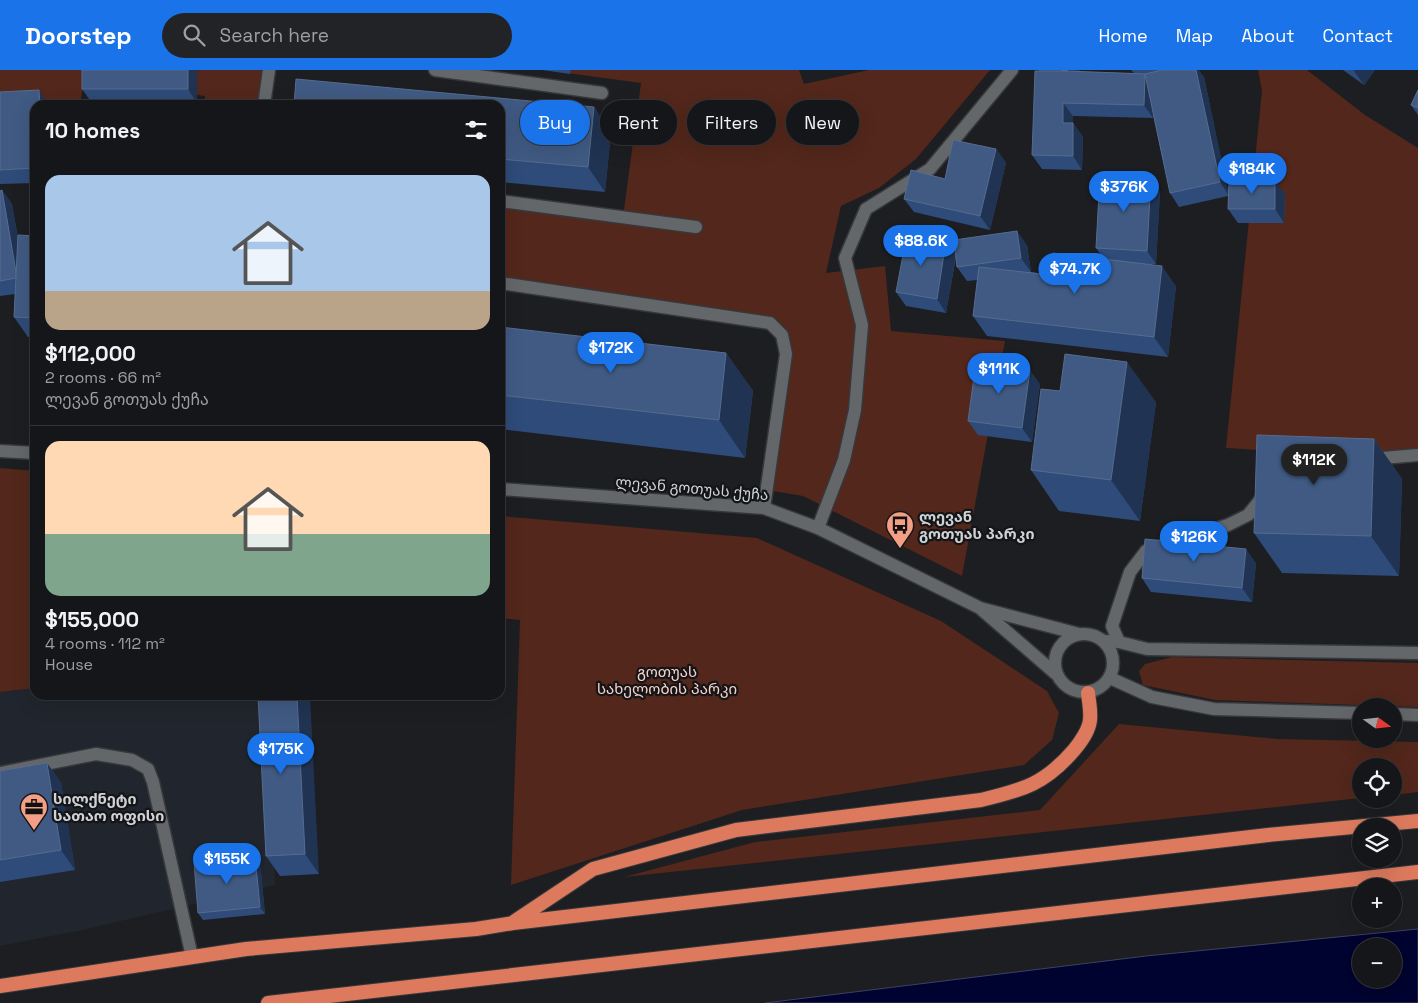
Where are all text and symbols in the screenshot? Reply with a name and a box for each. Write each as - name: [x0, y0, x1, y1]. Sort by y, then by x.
- search box: [162, 13, 512, 58]
- text: Doorstep: [25, 20, 132, 51]
- icon: search: [180, 21, 208, 49]
- text: Search here: [220, 23, 329, 48]
- text: Home: [1099, 24, 1148, 47]
- text: Map: [1176, 24, 1213, 47]
- text: About: [1241, 24, 1295, 47]
- text: Contact: [1323, 24, 1393, 47]
- chip: Buy: [520, 100, 590, 145]
- chip: Rent: [600, 100, 677, 145]
- chip: Filters: [687, 100, 776, 145]
- chip: New: [786, 100, 859, 145]
- icon: filters: [462, 116, 490, 144]
- text: 10 homes: [45, 117, 140, 144]
- pin: $184K: [1217, 152, 1287, 195]
- text: $184K: [1229, 158, 1275, 179]
- pin: $376K: [1089, 170, 1159, 213]
- text: $376K: [1100, 176, 1148, 197]
- icon: home: [223, 208, 313, 298]
- pin: $88.6K: [880, 224, 962, 267]
- text: $88.6K: [894, 230, 948, 251]
- pin: $74.7K: [1034, 252, 1116, 295]
- text: $74.7K: [1049, 258, 1101, 279]
- pin: $172K: [576, 332, 646, 374]
- text: $172K: [588, 337, 634, 358]
- text: $112,000: [45, 340, 136, 367]
- pin: $111K: [964, 352, 1034, 395]
- text: $111K: [978, 358, 1020, 379]
- text: 2 rooms · 66 m²: [45, 367, 161, 388]
- text: ლევან გოთუას ქუჩა: [45, 389, 209, 410]
- pin: $112K: [1279, 444, 1349, 486]
- text: $112K: [1292, 449, 1336, 470]
- street label: ლევან გოთუას ქუჩა: [615, 472, 769, 504]
- icon: home: [223, 474, 313, 564]
- place label: ლევან გოთუას პარკი: [919, 507, 1034, 543]
- bus stop icon: ლევან გოთუას პარკი: [885, 510, 915, 549]
- pin: $126K: [1159, 520, 1229, 563]
- text: $126K: [1171, 526, 1217, 547]
- text: $155,000: [45, 606, 139, 633]
- text: 4 rooms · 112 m²: [45, 633, 165, 654]
- text: House: [45, 654, 93, 675]
- park label: გოთუას სახელობის პარკი: [597, 662, 737, 698]
- north arrow: [1352, 698, 1402, 748]
- map controls: [1352, 698, 1402, 988]
- pin: $175K: [246, 732, 316, 775]
- text: $175K: [258, 738, 304, 759]
- button: locate: [1352, 758, 1402, 808]
- place label: სილქნეტი სათაო ოფისი: [53, 789, 164, 825]
- office icon: სილქნეტი სათაო ოფისი: [19, 792, 49, 831]
- button: layers: [1352, 818, 1402, 868]
- pin: $155K: [192, 842, 262, 885]
- text: $155K: [204, 848, 250, 869]
- button: +: [1352, 878, 1402, 928]
- button: −: [1352, 938, 1402, 988]

